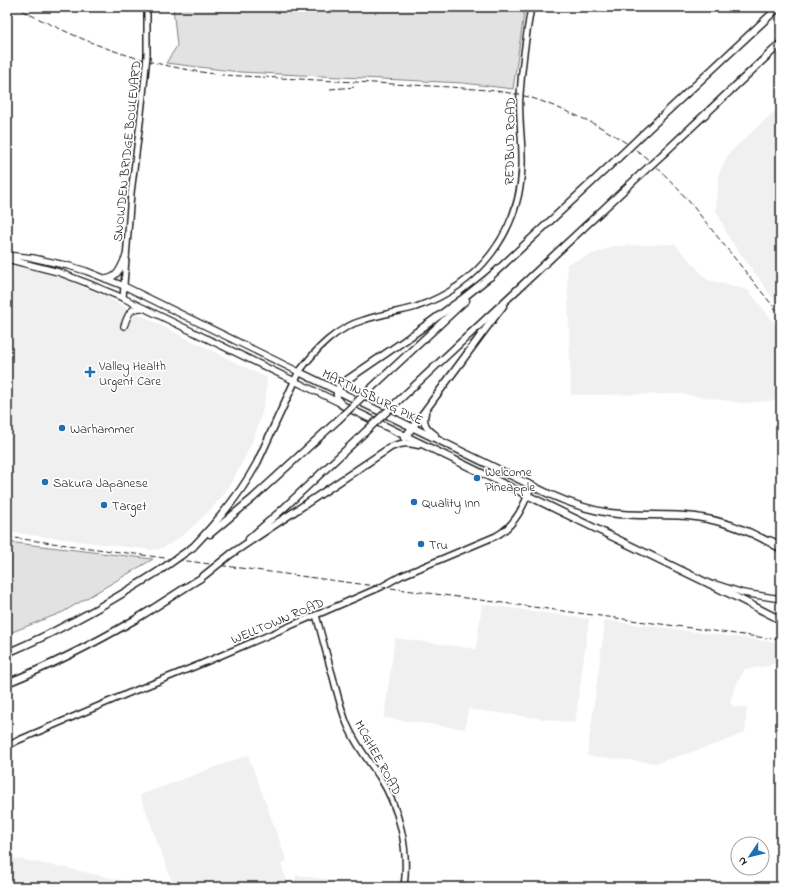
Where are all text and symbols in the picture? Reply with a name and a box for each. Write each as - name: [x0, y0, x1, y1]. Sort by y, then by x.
- street label: SNOWDEN BRIDGE BOULEVARD: [109, 60, 146, 243]
- street label: REDBUD ROAD: [500, 97, 521, 185]
- place label: Valley Health Urgent Care: [98, 357, 166, 392]
- street label: MARTINSBURG PIKE: [319, 365, 426, 430]
- marker: Valley Health Urgent Care: [84, 366, 96, 378]
- place label: Warhammer: [70, 420, 135, 439]
- marker: Warhammer: [57, 423, 67, 433]
- place label: Welcome Pineapple: [485, 463, 535, 497]
- marker: Welcome Pineapple: [472, 473, 482, 483]
- place label: Sakura Japanese: [53, 474, 148, 493]
- marker: Sakura Japanese: [40, 477, 50, 487]
- place label: Quality Inn: [422, 494, 480, 514]
- place label: Target: [112, 497, 147, 517]
- marker: Quality Inn: [409, 497, 419, 507]
- marker: Target: [99, 500, 109, 510]
- place label: Tru: [429, 536, 448, 555]
- marker: Tru: [416, 539, 426, 549]
- street label: WELLTOWN ROAD: [228, 593, 327, 649]
- street label: MCGHEE ROAD: [349, 717, 406, 799]
- north arrow: [730, 836, 770, 876]
- text: N: [734, 854, 751, 869]

